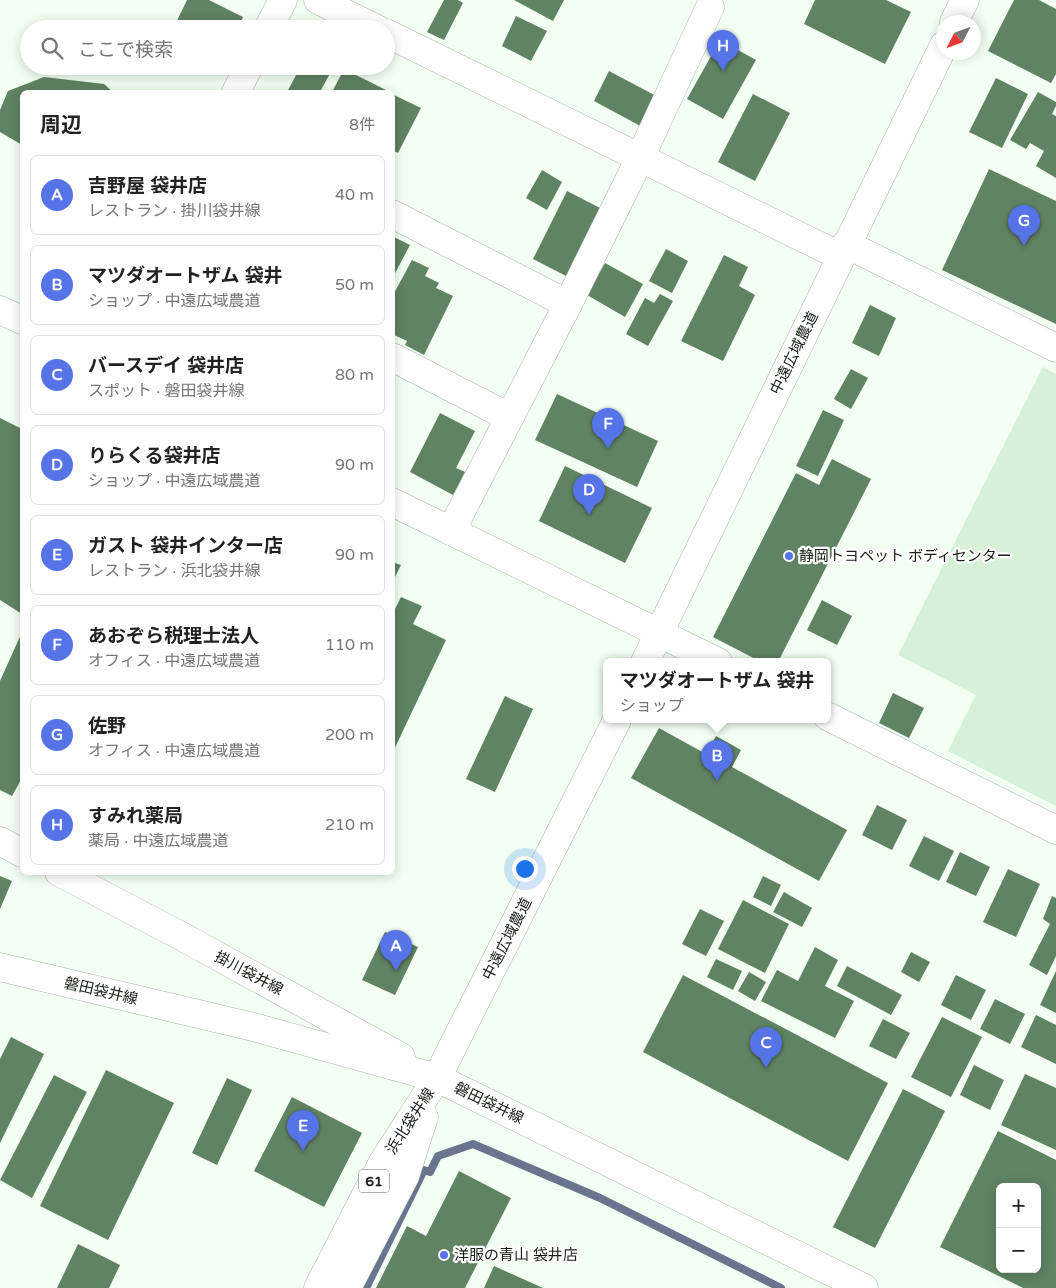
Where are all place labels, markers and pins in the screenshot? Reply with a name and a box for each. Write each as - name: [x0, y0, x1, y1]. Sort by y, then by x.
- pin: H: [707, 30, 739, 71]
- pin: G: [1008, 205, 1040, 246]
- pin: F: [592, 408, 624, 449]
- pin: D: [573, 474, 605, 515]
- place label: 静岡トヨペット ボディセンター: [799, 547, 1012, 565]
- marker: 静岡トヨペット ボディセンター: [783, 550, 795, 562]
- pin: B: [701, 740, 733, 781]
- pin: A: [380, 930, 412, 971]
- pin: C: [750, 1027, 782, 1068]
- pin: E: [287, 1110, 319, 1151]
- place label: 洋服の青山 袋井店: [454, 1246, 578, 1264]
- marker: 洋服の青山 袋井店: [438, 1249, 450, 1261]

